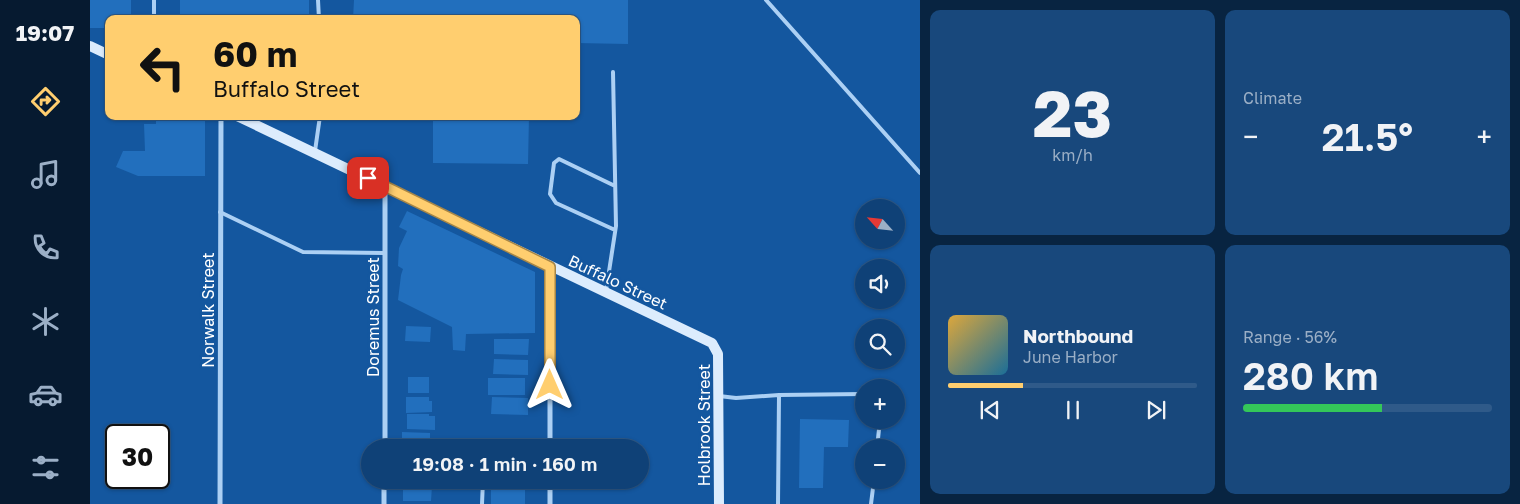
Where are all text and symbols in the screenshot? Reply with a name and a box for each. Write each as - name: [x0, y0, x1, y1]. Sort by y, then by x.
- text: 19:07: [16, 19, 74, 46]
- text: 60 m: [213, 33, 297, 75]
- icon: left: [130, 35, 195, 100]
- text: 23: [1033, 73, 1112, 151]
- text: Buffalo Street: [213, 75, 360, 102]
- icon: directions: [28, 84, 63, 119]
- text: Climate: [1243, 88, 1302, 108]
- text: 21.5°: [1322, 114, 1413, 159]
- text: −: [1243, 120, 1258, 153]
- text: +: [1477, 120, 1492, 153]
- text: km/h: [1052, 145, 1093, 165]
- icon: music: [28, 157, 63, 192]
- pin: [347, 157, 389, 199]
- icon: arrive: [354, 164, 382, 192]
- north arrow: [855, 199, 905, 249]
- map controls: [855, 199, 905, 489]
- icon: phone: [28, 230, 63, 265]
- street label: Buffalo Street: [565, 250, 671, 314]
- street label: Norwalk Street: [198, 252, 218, 368]
- street label: Doremus Street: [363, 257, 383, 377]
- button: sound: [855, 259, 905, 309]
- icon: climate: [28, 304, 63, 339]
- button: search: [855, 319, 905, 369]
- text: Northbound: [1023, 324, 1133, 347]
- text: Range · 56%: [1243, 327, 1337, 347]
- text: June Harbor: [1023, 347, 1118, 367]
- text: 280 km: [1243, 353, 1379, 398]
- position arrow: [523, 358, 575, 410]
- street label: Holbrook Street: [694, 364, 714, 486]
- icon: car: [28, 377, 63, 412]
- button: +: [855, 379, 905, 429]
- icon: previous: [976, 396, 1004, 424]
- icon: pause: [1059, 396, 1087, 424]
- icon: next: [1142, 396, 1170, 424]
- speed limit sign: 30: [105, 424, 170, 489]
- button: −: [855, 439, 905, 489]
- icon: filters: [28, 450, 63, 485]
- text: 19:08 · 1 min · 160 m: [413, 452, 597, 475]

